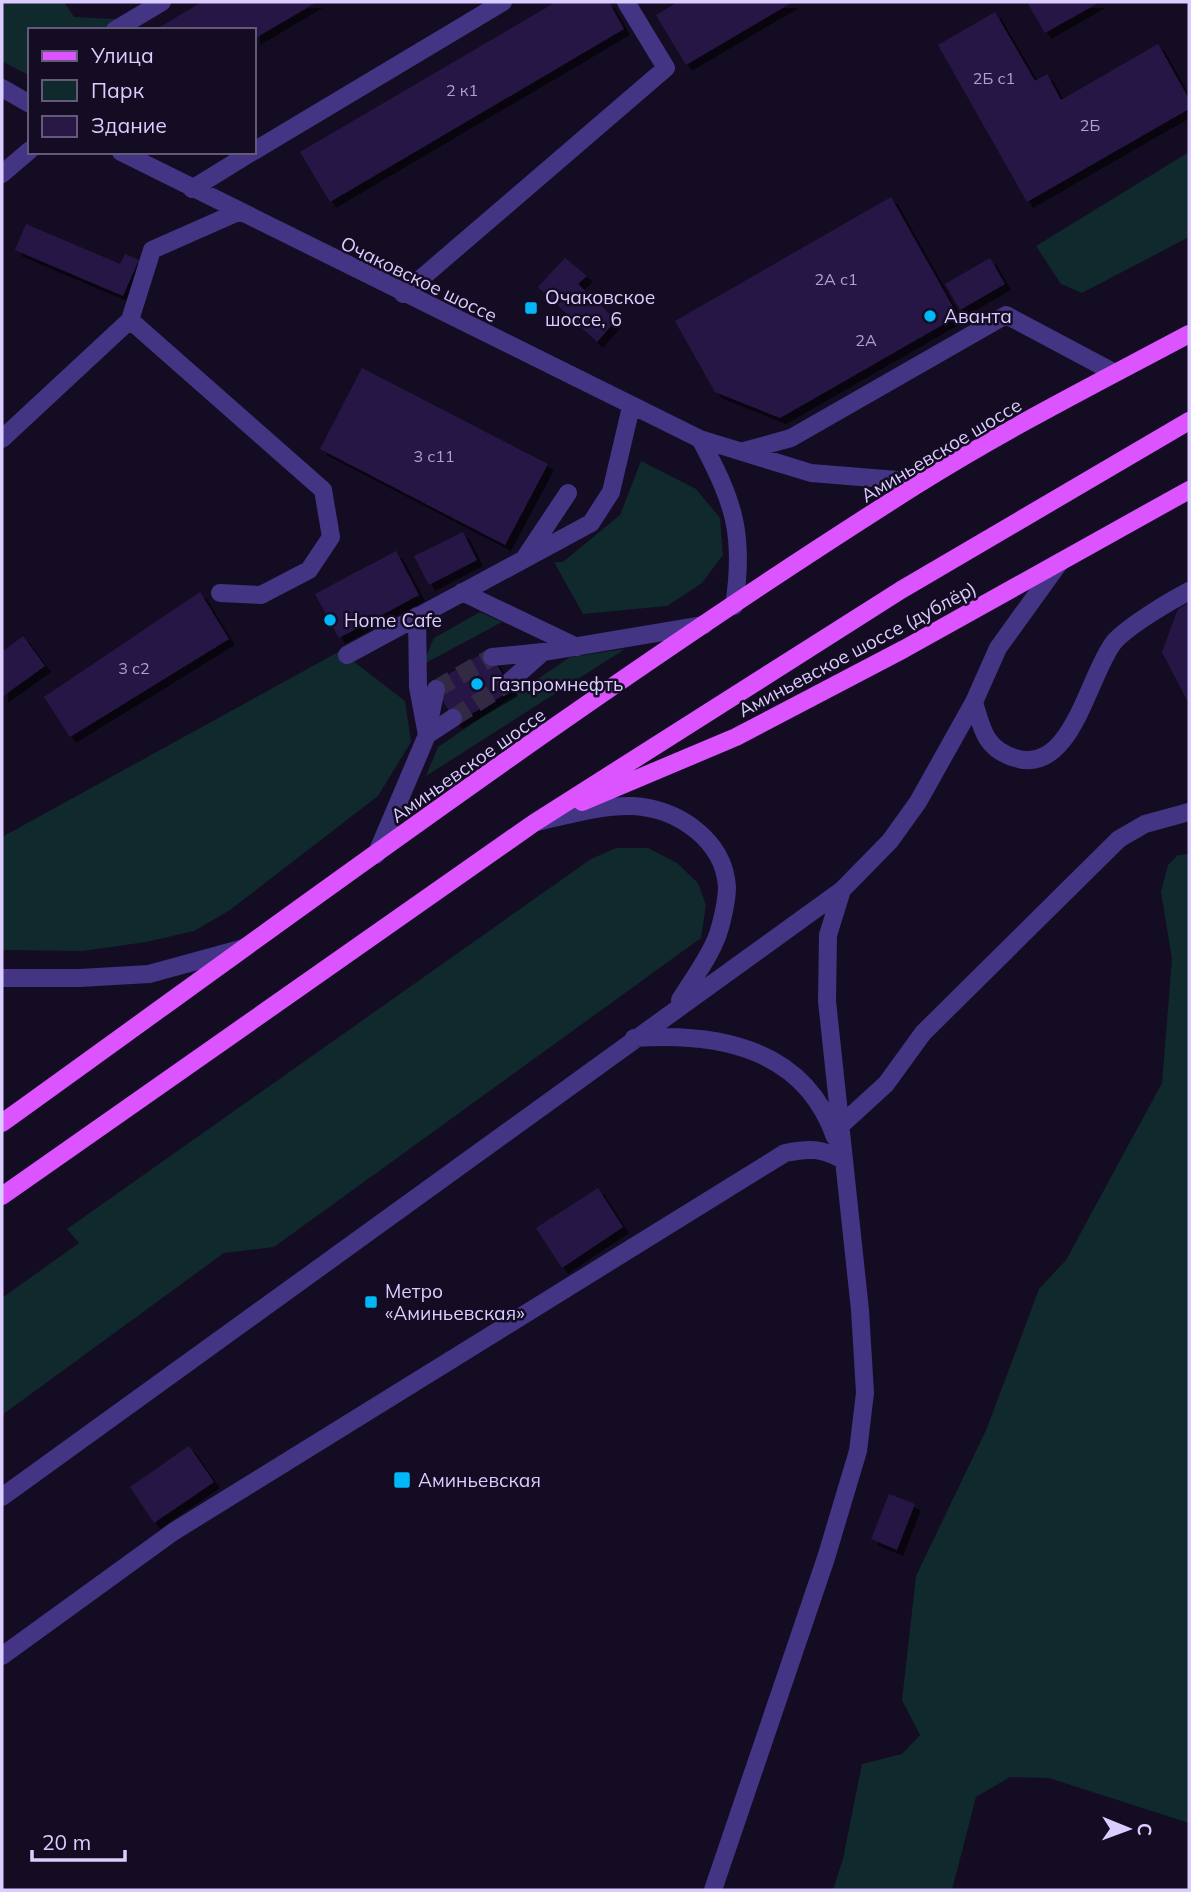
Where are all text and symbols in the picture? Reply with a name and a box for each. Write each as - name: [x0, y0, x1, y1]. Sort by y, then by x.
- legend: [28, 28, 256, 154]
- text: Улица: [90, 42, 154, 68]
- house number: 2Б с1: [973, 68, 1015, 88]
- text: Парк: [91, 77, 145, 103]
- house number: 2 к1: [446, 80, 478, 100]
- text: Здание: [91, 112, 167, 138]
- house number: 2Б: [1080, 115, 1100, 135]
- street label: Очаковское шоссе: [337, 231, 501, 327]
- house number: 2А с1: [814, 269, 858, 289]
- place label: Очаковское шоссе, 6: [545, 285, 655, 331]
- marker: Очаковское шоссе, 6: [523, 300, 539, 316]
- place label: Аванта: [944, 304, 1012, 328]
- marker: Аванта: [922, 308, 938, 324]
- house number: 2А: [855, 330, 877, 350]
- street label: Аминьевское шоссе: [856, 392, 1026, 508]
- house number: 3 с11: [413, 446, 455, 466]
- street label: Аминьевское шоссе (дублёр): [734, 576, 980, 722]
- place label: Home Cafe: [344, 608, 442, 632]
- marker: Home Cafe: [322, 612, 338, 628]
- house number: 3 с2: [118, 658, 150, 678]
- place label: Газпромнефть: [491, 672, 623, 696]
- marker: Газпромнефть: [469, 676, 485, 692]
- street label: Аминьевское шоссе: [386, 703, 550, 827]
- place label: Метро «Аминьевская»: [385, 1279, 525, 1325]
- marker: Метро «Аминьевская»: [363, 1294, 379, 1310]
- place label: Аминьевская: [418, 1468, 541, 1492]
- marker: Аминьевская: [392, 1470, 412, 1490]
- north arrow: [1093, 1794, 1163, 1864]
- scale bar: [32, 1818, 124, 1862]
- text: С: [1133, 1823, 1157, 1836]
- text: 20 m: [42, 1829, 91, 1855]

